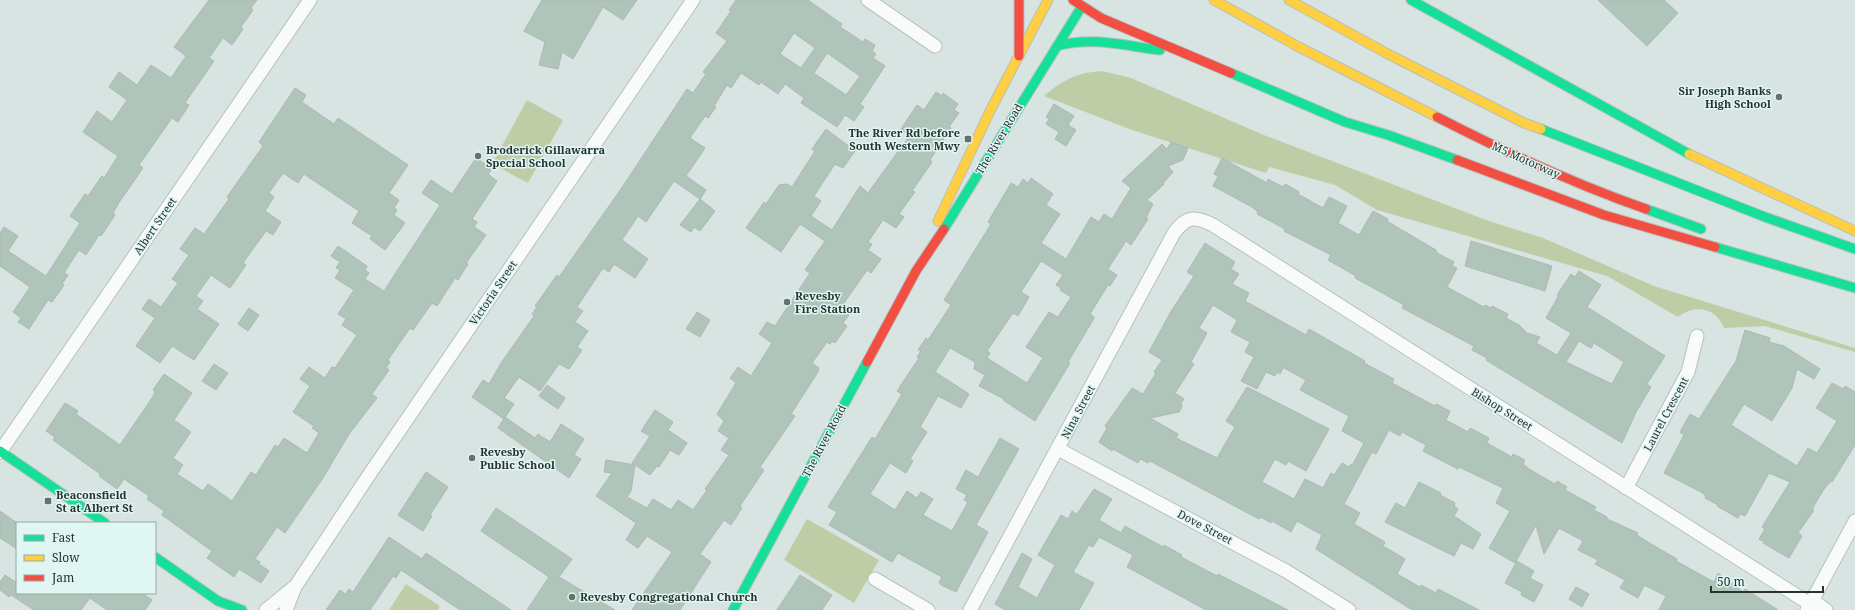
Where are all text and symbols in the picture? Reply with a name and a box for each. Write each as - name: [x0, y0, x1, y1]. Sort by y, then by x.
- place label: Sir Joseph Banks High School: [1679, 83, 1771, 111]
- marker: Sir Joseph Banks High School: [1774, 92, 1784, 102]
- street label: The River Road: [972, 100, 1026, 177]
- place label: The River Rd before South Western Mwy: [849, 125, 961, 153]
- marker: The River Rd before South Western Mwy: [963, 134, 973, 144]
- street label: M5 Motorway: [1490, 138, 1563, 182]
- place label: Broderick Gillawarra Special School: [486, 142, 606, 170]
- marker: Broderick Gillawarra Special School: [473, 151, 483, 161]
- street label: Albert Street: [130, 194, 179, 257]
- street label: Victoria Street: [465, 257, 520, 328]
- place label: Revesby Fire Station: [795, 288, 861, 316]
- marker: Revesby Fire Station: [782, 297, 792, 307]
- street label: Laurel Crescent: [1640, 374, 1692, 454]
- street label: Nina Street: [1057, 382, 1098, 441]
- street label: Bishop Street: [1469, 384, 1536, 433]
- street label: The River Road: [798, 402, 849, 480]
- place label: Revesby Public School: [480, 444, 555, 472]
- marker: Revesby Public School: [467, 453, 477, 463]
- place label: Beaconsfield St at Albert St: [56, 487, 134, 515]
- marker: Beaconsfield St at Albert St: [43, 496, 53, 506]
- street label: Dove Street: [1175, 506, 1235, 547]
- legend: [16, 522, 156, 594]
- text: Fast: [52, 529, 75, 546]
- text: Slow: [52, 549, 80, 566]
- scale bar: [1711, 568, 1823, 594]
- text: Jam: [51, 569, 74, 586]
- text: 50 m: [1717, 573, 1745, 590]
- place label: Revesby Congregational Church: [580, 589, 758, 604]
- marker: Revesby Congregational Church: [567, 592, 577, 602]

